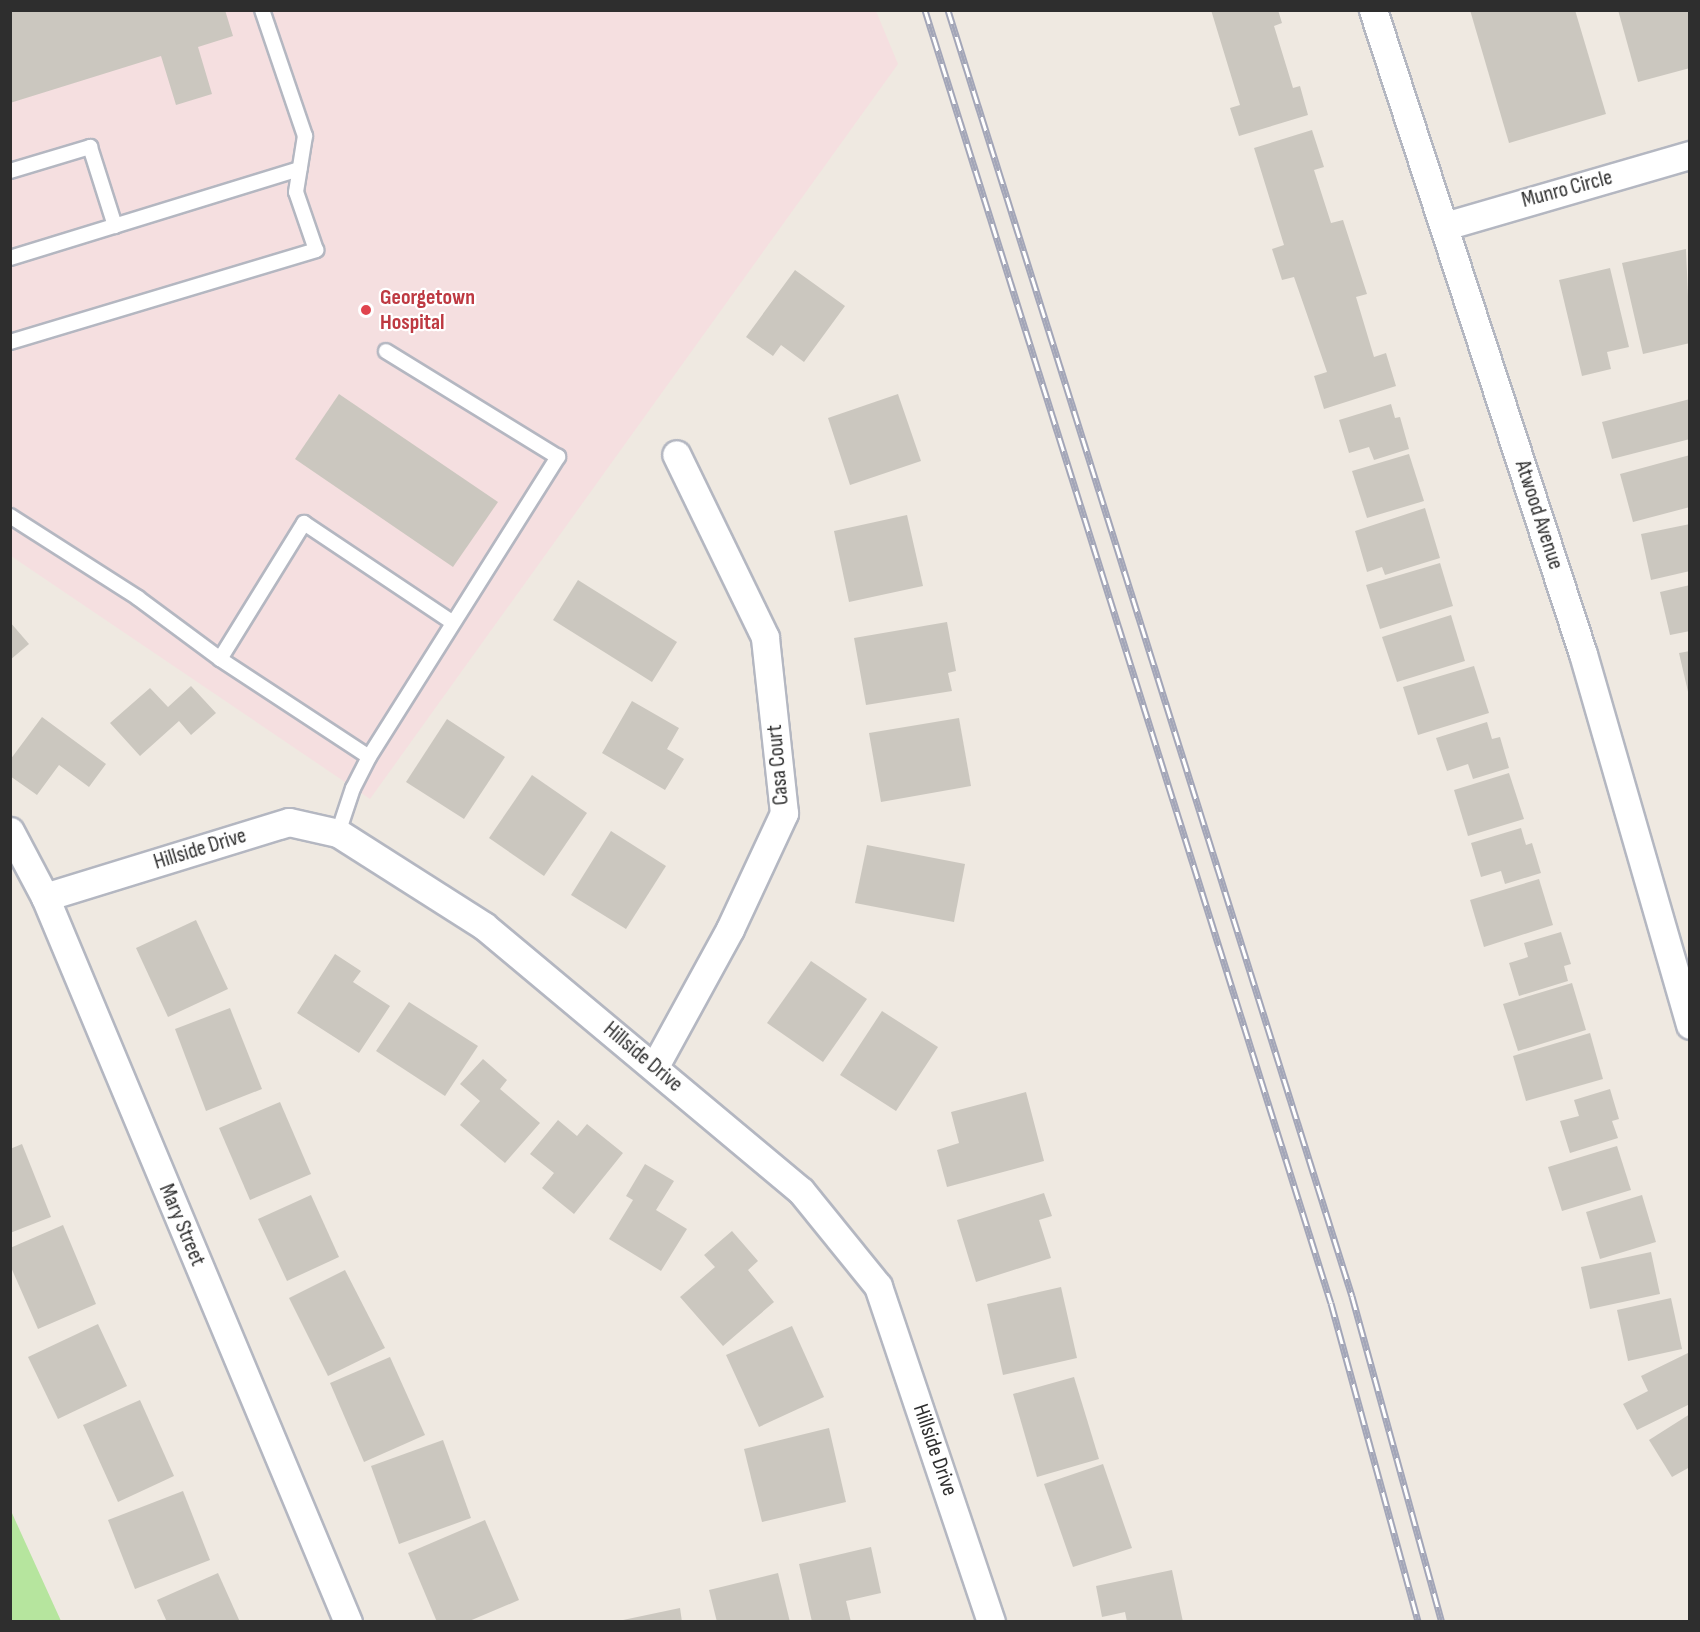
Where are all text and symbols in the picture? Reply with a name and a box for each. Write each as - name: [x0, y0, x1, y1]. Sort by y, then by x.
- street label: Munro Circle: [1519, 164, 1615, 214]
- place label: Georgetown Hospital: [380, 284, 475, 336]
- marker: Georgetown Hospital: [357, 301, 375, 319]
- street label: Atwood Avenue: [1509, 457, 1569, 573]
- street label: Casa Court: [761, 724, 795, 806]
- street label: Hillside Drive: [151, 822, 249, 876]
- street label: Hillside Drive: [598, 1016, 688, 1098]
- street label: Mary Street: [153, 1180, 211, 1270]
- street label: Hillside Drive: [907, 1401, 963, 1499]

